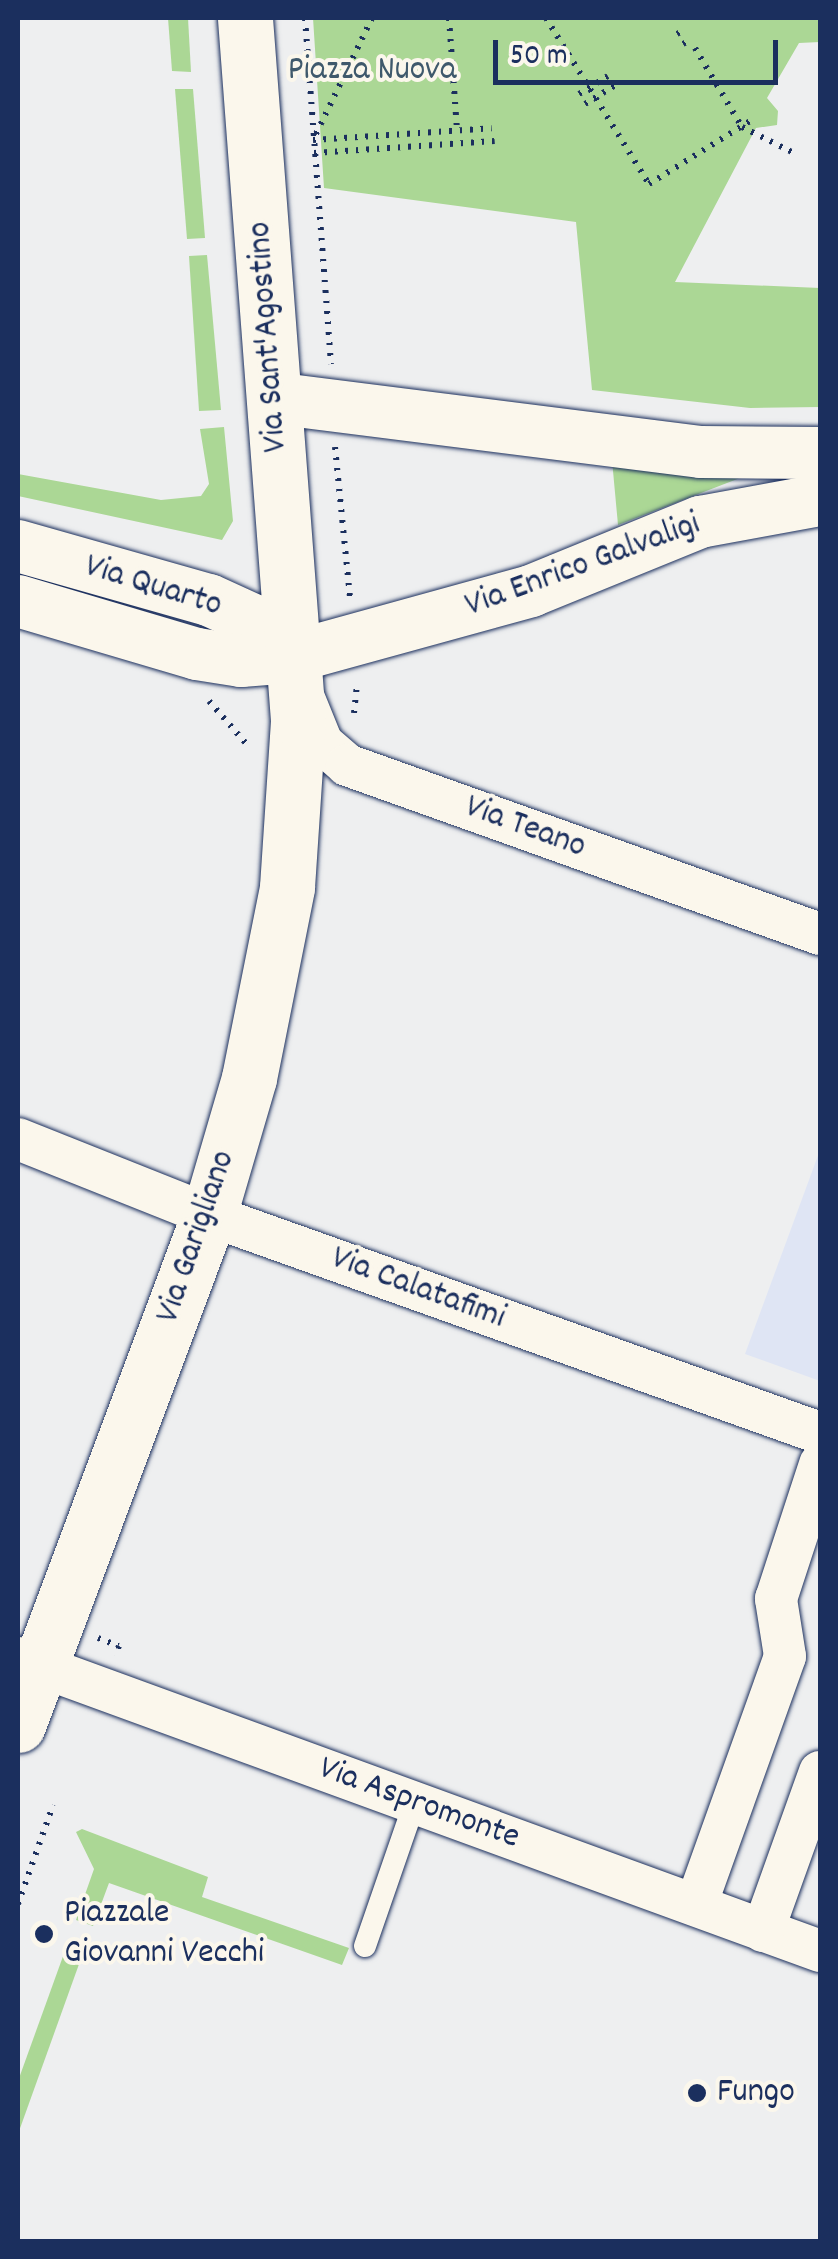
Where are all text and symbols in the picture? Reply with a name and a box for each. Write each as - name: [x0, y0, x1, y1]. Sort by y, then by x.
- scale bar: [498, 20, 783, 82]
- text: 50 m: [510, 36, 568, 79]
- park label: Piazza Nuova: [288, 50, 456, 92]
- street label: Via Sant'Agostino: [240, 220, 298, 454]
- street label: Via Enrico Galvaligi: [460, 504, 706, 628]
- street label: Via Quarto: [79, 546, 227, 628]
- street label: Via Teano: [459, 787, 591, 869]
- street label: Via Garigliano: [148, 1145, 246, 1329]
- street label: Via Calatafimi: [325, 1238, 511, 1340]
- street label: Via Aspromonte: [313, 1748, 525, 1860]
- place label: Piazzale Giovanni Vecchi: [64, 1893, 264, 1975]
- marker: Piazzale Giovanni Vecchi: [33, 1923, 55, 1945]
- place label: Fungo: [717, 2072, 795, 2114]
- marker: Fungo: [686, 2082, 708, 2104]

